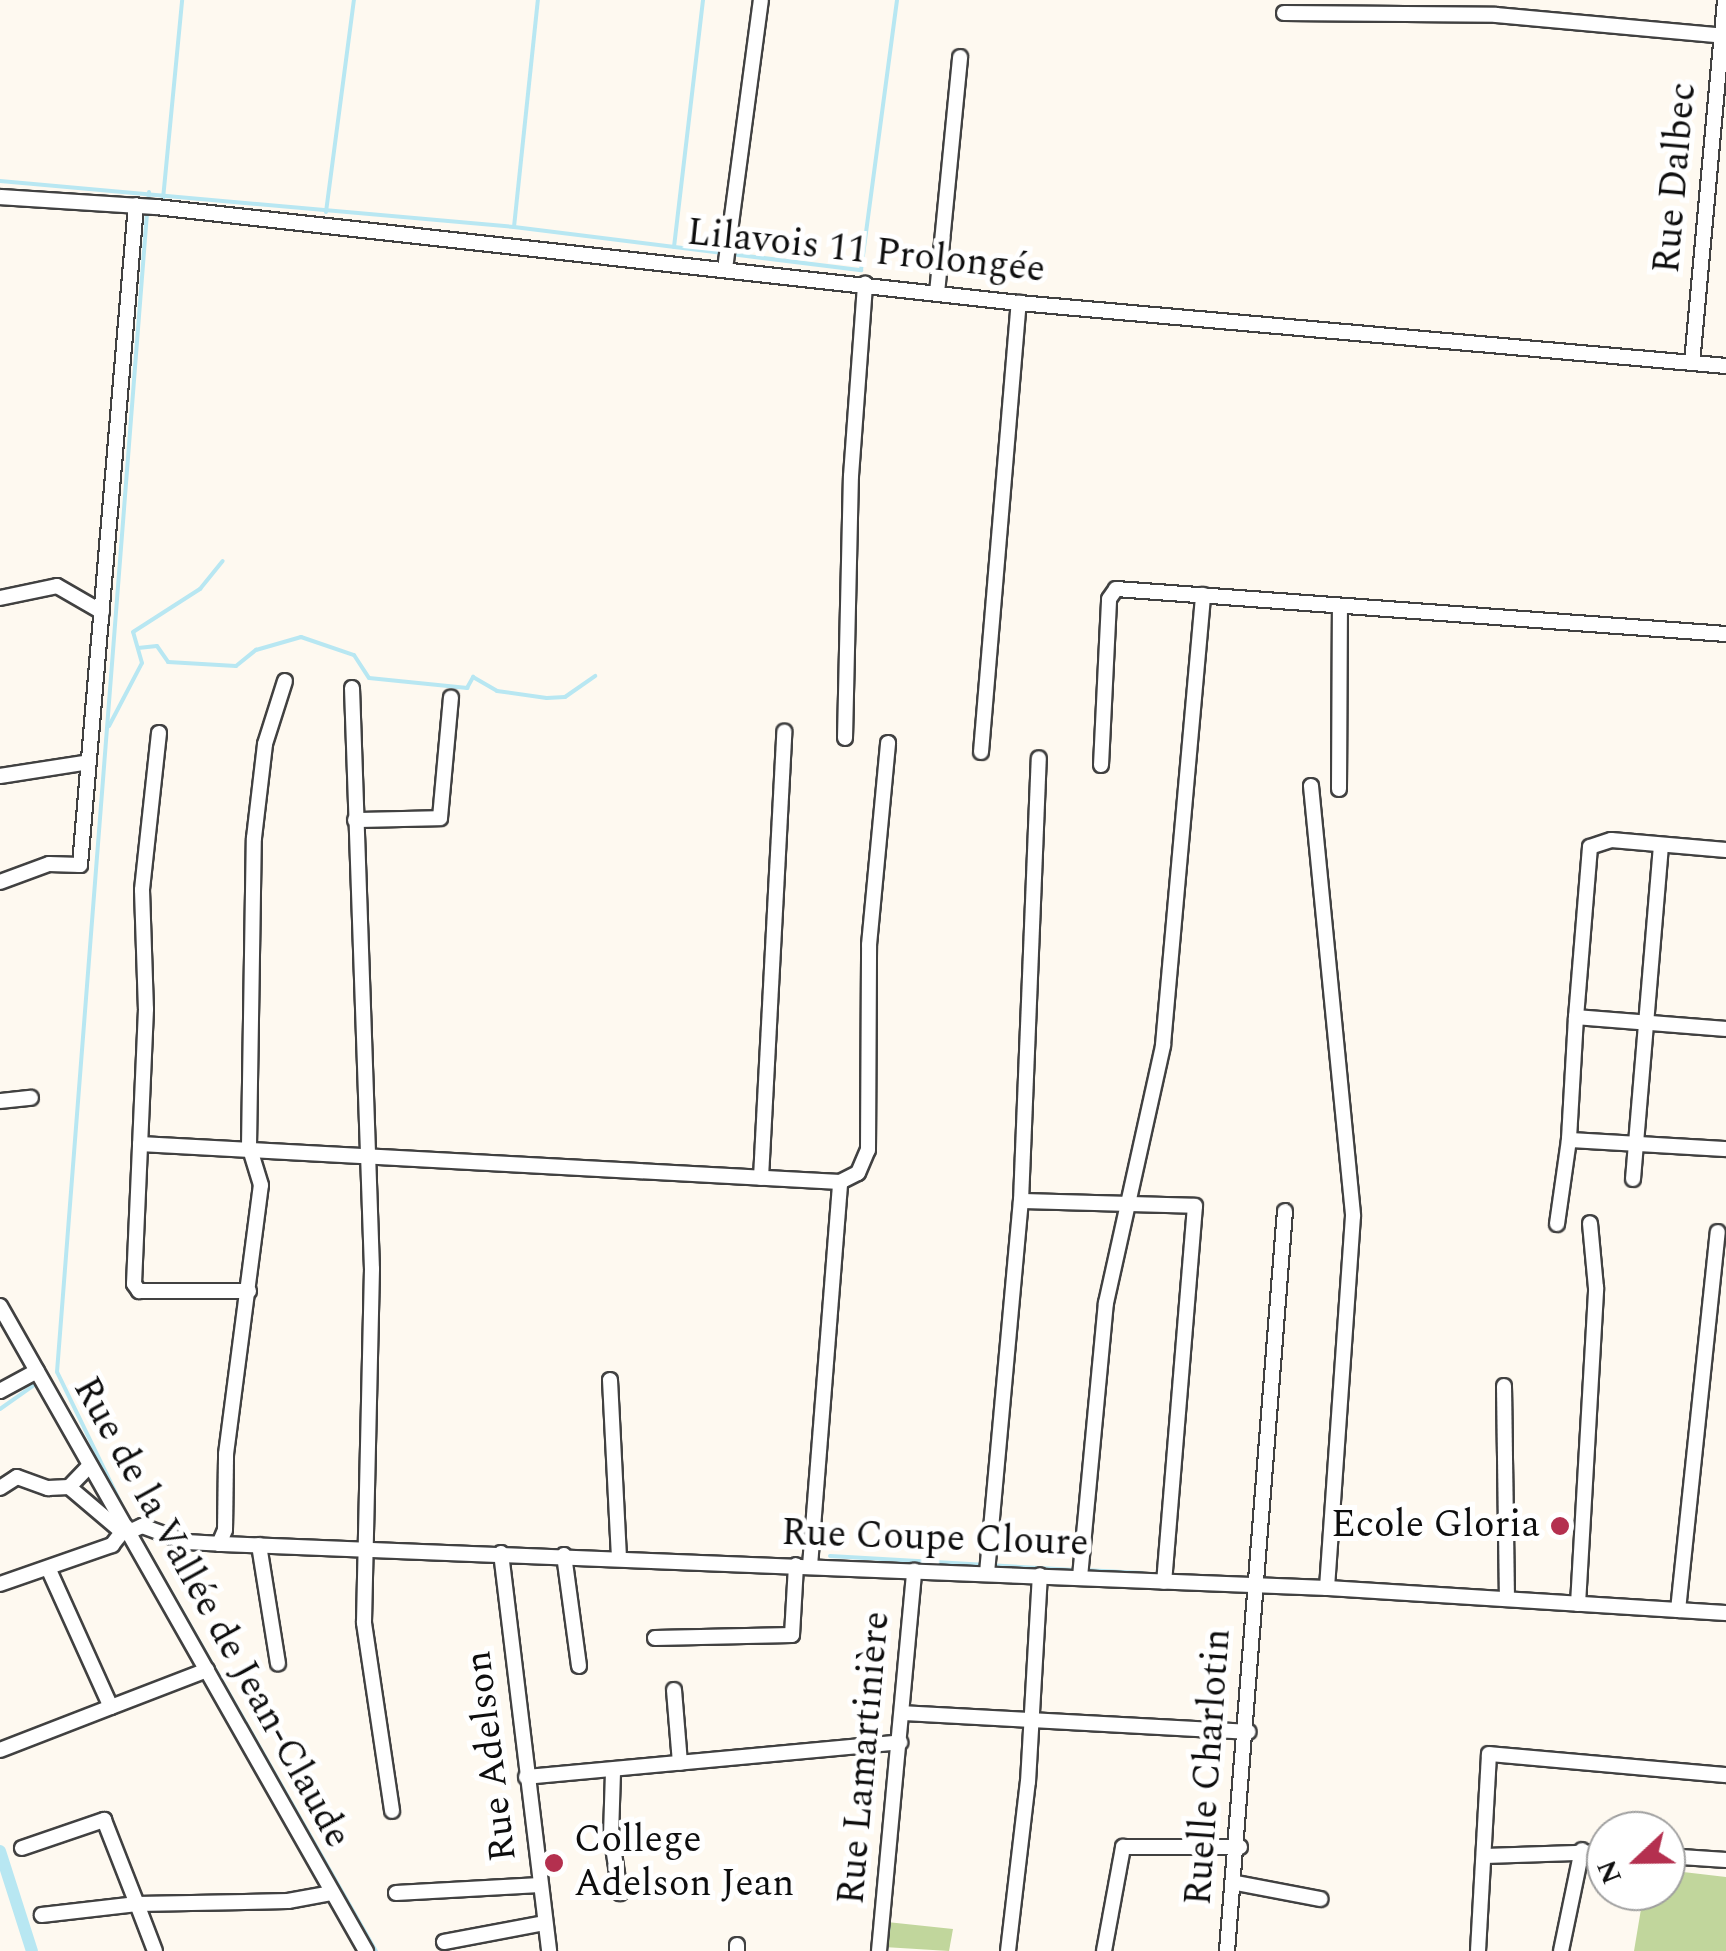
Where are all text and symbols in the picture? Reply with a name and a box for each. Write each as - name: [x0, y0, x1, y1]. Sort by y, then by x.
- street label: Rue Dalbec: [1645, 81, 1707, 275]
- street label: Lilavois 11 Prolongée: [685, 211, 1047, 293]
- street label: Rue de la Vallée de Jean-Claude: [62, 1370, 360, 1856]
- place label: Ecole Gloria: [1331, 1503, 1540, 1549]
- street label: Rue Coupe Cloure: [781, 1511, 1089, 1567]
- marker: Ecole Gloria: [1549, 1515, 1571, 1537]
- street label: Rue Lamartinière: [829, 1610, 901, 1906]
- street label: Ruelle Charlotin: [1177, 1627, 1241, 1907]
- street label: Rue Adelson: [456, 1648, 528, 1864]
- north arrow: [1586, 1811, 1686, 1911]
- place label: College Adelson Jean: [574, 1818, 794, 1908]
- marker: College Adelson Jean: [543, 1852, 565, 1874]
- text: N: [1585, 1853, 1634, 1890]

